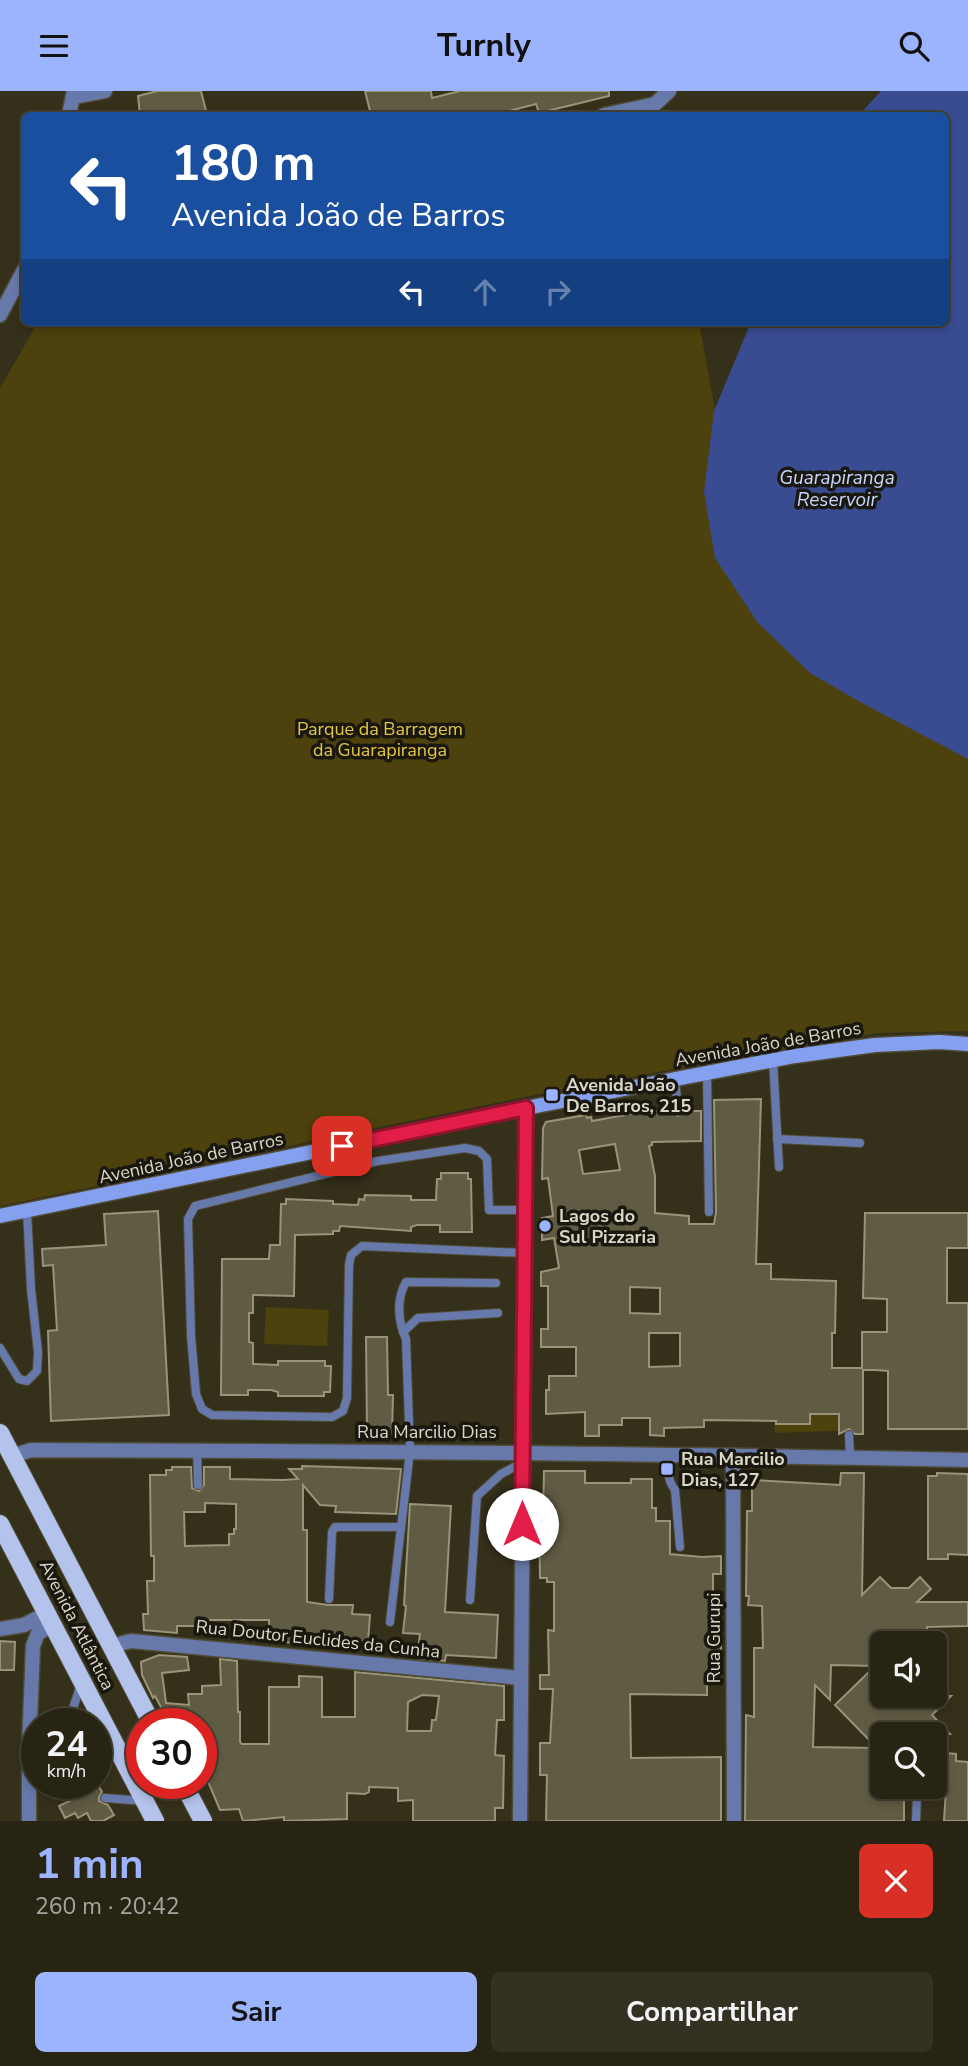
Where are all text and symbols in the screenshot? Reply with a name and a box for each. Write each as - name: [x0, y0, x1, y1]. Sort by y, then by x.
- text: Turnly: [437, 24, 531, 67]
- icon: menu: [35, 27, 73, 65]
- icon: search: [895, 27, 933, 65]
- text: 180 m: [171, 130, 315, 197]
- icon: left: [56, 140, 147, 231]
- text: Avenida João de Barros: [171, 194, 506, 237]
- icon: left: [393, 273, 431, 311]
- icon: ahead: [466, 273, 504, 311]
- icon: right: [539, 273, 577, 311]
- water label: Guarapiranga Reservoir: [779, 465, 895, 513]
- park label: Parque da Barragem da Guarapiranga: [297, 717, 463, 762]
- street label: Avenida João de Barros: [673, 1016, 863, 1072]
- place label: Avenida João De Barros, 215: [566, 1073, 692, 1118]
- marker: Avenida João De Barros, 215: [544, 1087, 560, 1103]
- pin: [312, 1116, 372, 1176]
- street label: Avenida João de Barros: [96, 1127, 286, 1189]
- icon: arrive: [323, 1127, 361, 1165]
- place label: Lagos do Sul Pizzaria: [559, 1204, 656, 1249]
- marker: Lagos do Sul Pizzaria: [537, 1218, 553, 1234]
- street label: Rua Marcilio Dias: [357, 1420, 497, 1444]
- place label: Rua Marcilio Dias, 127: [681, 1447, 785, 1492]
- marker: Rua Marcilio Dias, 127: [659, 1461, 675, 1477]
- position arrow: [485, 1487, 559, 1561]
- street label: Avenida Atlântica: [34, 1556, 120, 1694]
- street label: Rua Gurupi: [702, 1593, 726, 1683]
- street label: Rua Doutor Euclides da Cunha: [195, 1614, 441, 1664]
- map controls: [870, 1631, 947, 1799]
- button: sound: [870, 1631, 947, 1708]
- speed limit sign: 30: [126, 1708, 217, 1799]
- text: 24: [45, 1721, 88, 1768]
- button: search: [870, 1722, 947, 1799]
- text: km/h: [47, 1759, 86, 1783]
- text: 1 min: [35, 1836, 144, 1893]
- button: close: [859, 1844, 933, 1918]
- text: 260 m · 20:42: [35, 1891, 180, 1922]
- button: Sair: [35, 1972, 477, 2052]
- button: Compartilhar: [491, 1972, 933, 2052]

